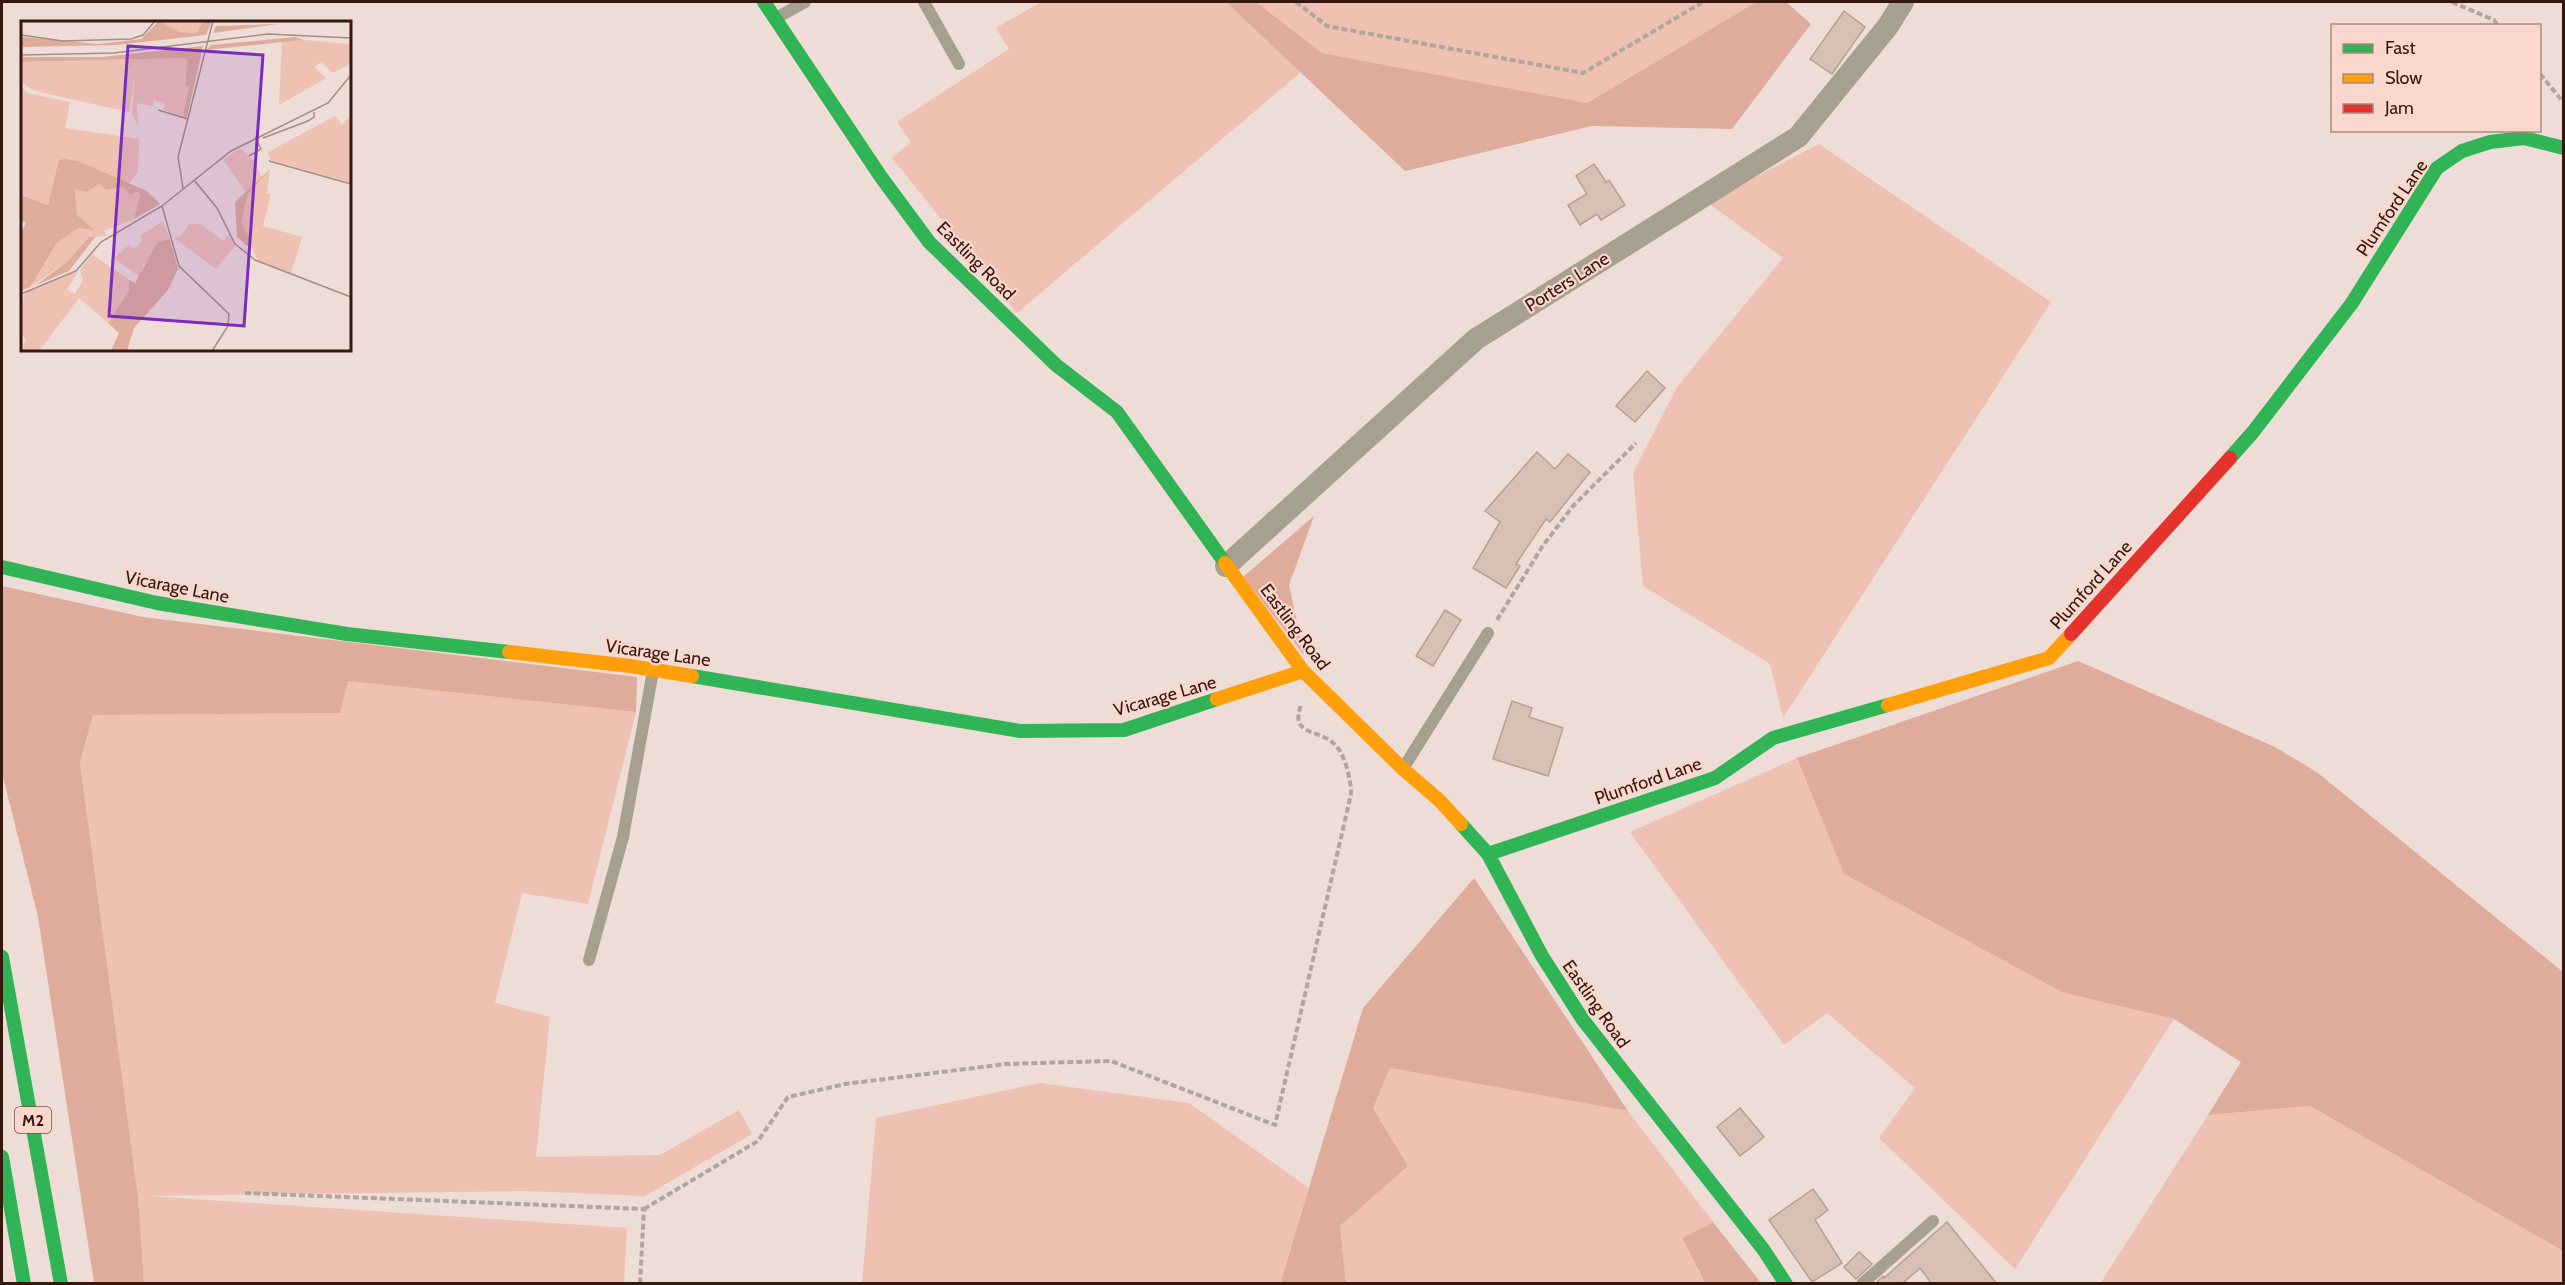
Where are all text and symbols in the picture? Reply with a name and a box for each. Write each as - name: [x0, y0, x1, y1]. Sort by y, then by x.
- inset map: [21, 21, 351, 351]
- legend: [2331, 24, 2541, 132]
- text: Fast: [2385, 37, 2416, 59]
- text: Slow: [2385, 67, 2422, 89]
- text: Jam: [2384, 97, 2414, 119]
- street label: Plumford Lane: [2352, 156, 2432, 260]
- street label: Eastling Road: [932, 217, 1020, 305]
- street label: Porters Lane: [1521, 248, 1613, 316]
- street label: Plumford Lane: [2045, 536, 2137, 634]
- street label: Vicarage Lane: [123, 566, 231, 608]
- street label: Eastling Road: [1255, 580, 1335, 674]
- street label: Vicarage Lane: [604, 635, 712, 671]
- street label: Vicarage Lane: [1111, 671, 1219, 721]
- street label: Plumford Lane: [1592, 752, 1704, 810]
- street label: Eastling Road: [1558, 956, 1634, 1052]
- road number: M2: [15, 1107, 51, 1133]

